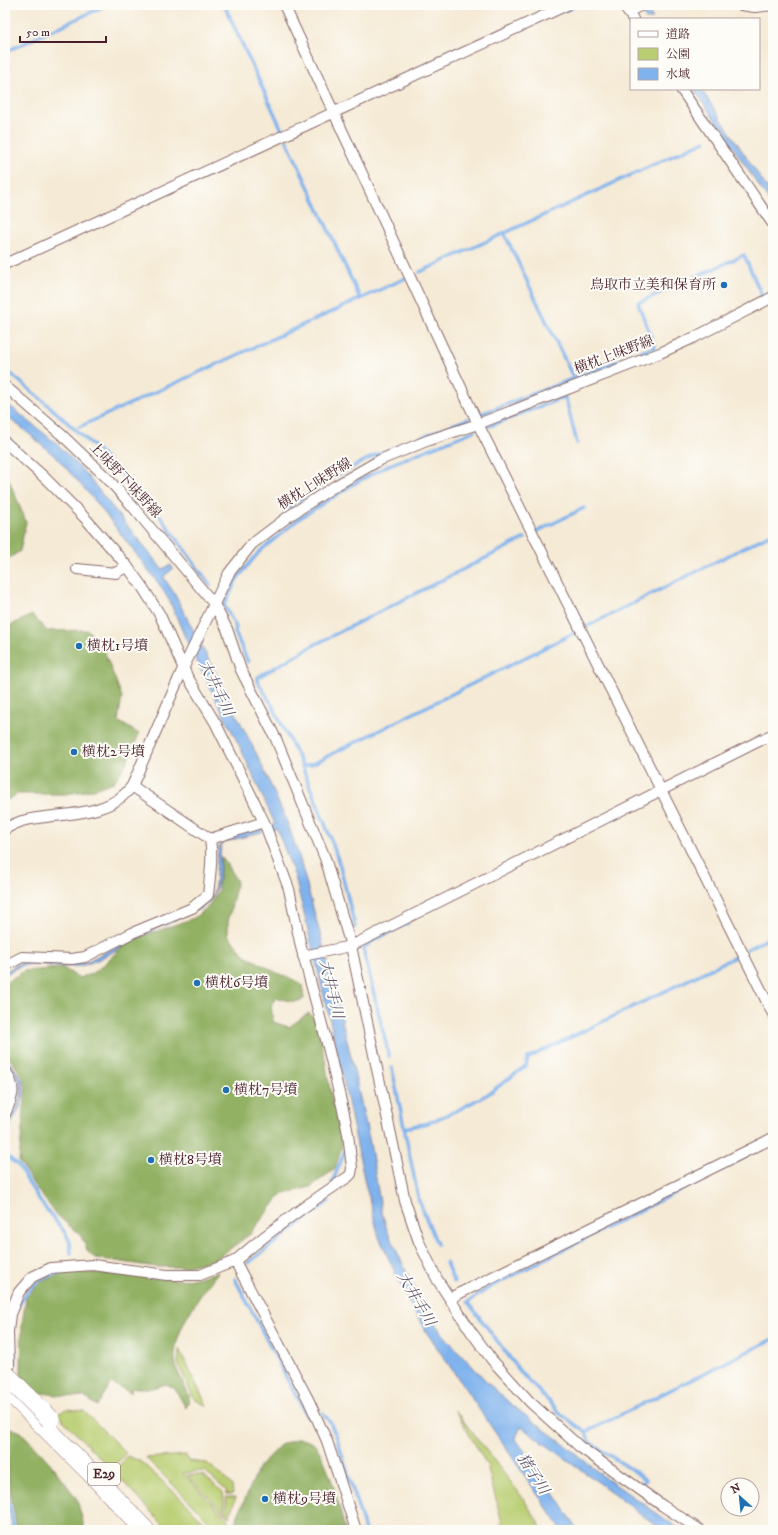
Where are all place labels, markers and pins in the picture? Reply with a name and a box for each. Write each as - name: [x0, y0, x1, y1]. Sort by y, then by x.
- place label: 鳥取市立美和保育所: [590, 276, 716, 294]
- marker: 鳥取市立美和保育所: [719, 280, 729, 290]
- place label: 横枕1号墳: [87, 637, 148, 655]
- marker: 横枕1号墳: [74, 641, 84, 651]
- place label: 横枕2号墳: [82, 743, 145, 761]
- marker: 横枕2号墳: [69, 747, 79, 757]
- place label: 横枕6号墳: [205, 974, 268, 992]
- marker: 横枕6号墳: [192, 978, 202, 988]
- place label: 横枕7号墳: [234, 1081, 297, 1099]
- marker: 横枕7号墳: [221, 1085, 231, 1095]
- place label: 横枕8号墳: [159, 1151, 222, 1169]
- marker: 横枕8号墳: [146, 1155, 156, 1165]
- place label: 横枕9号墳: [273, 1490, 336, 1508]
- marker: 横枕9号墳: [260, 1494, 270, 1504]

